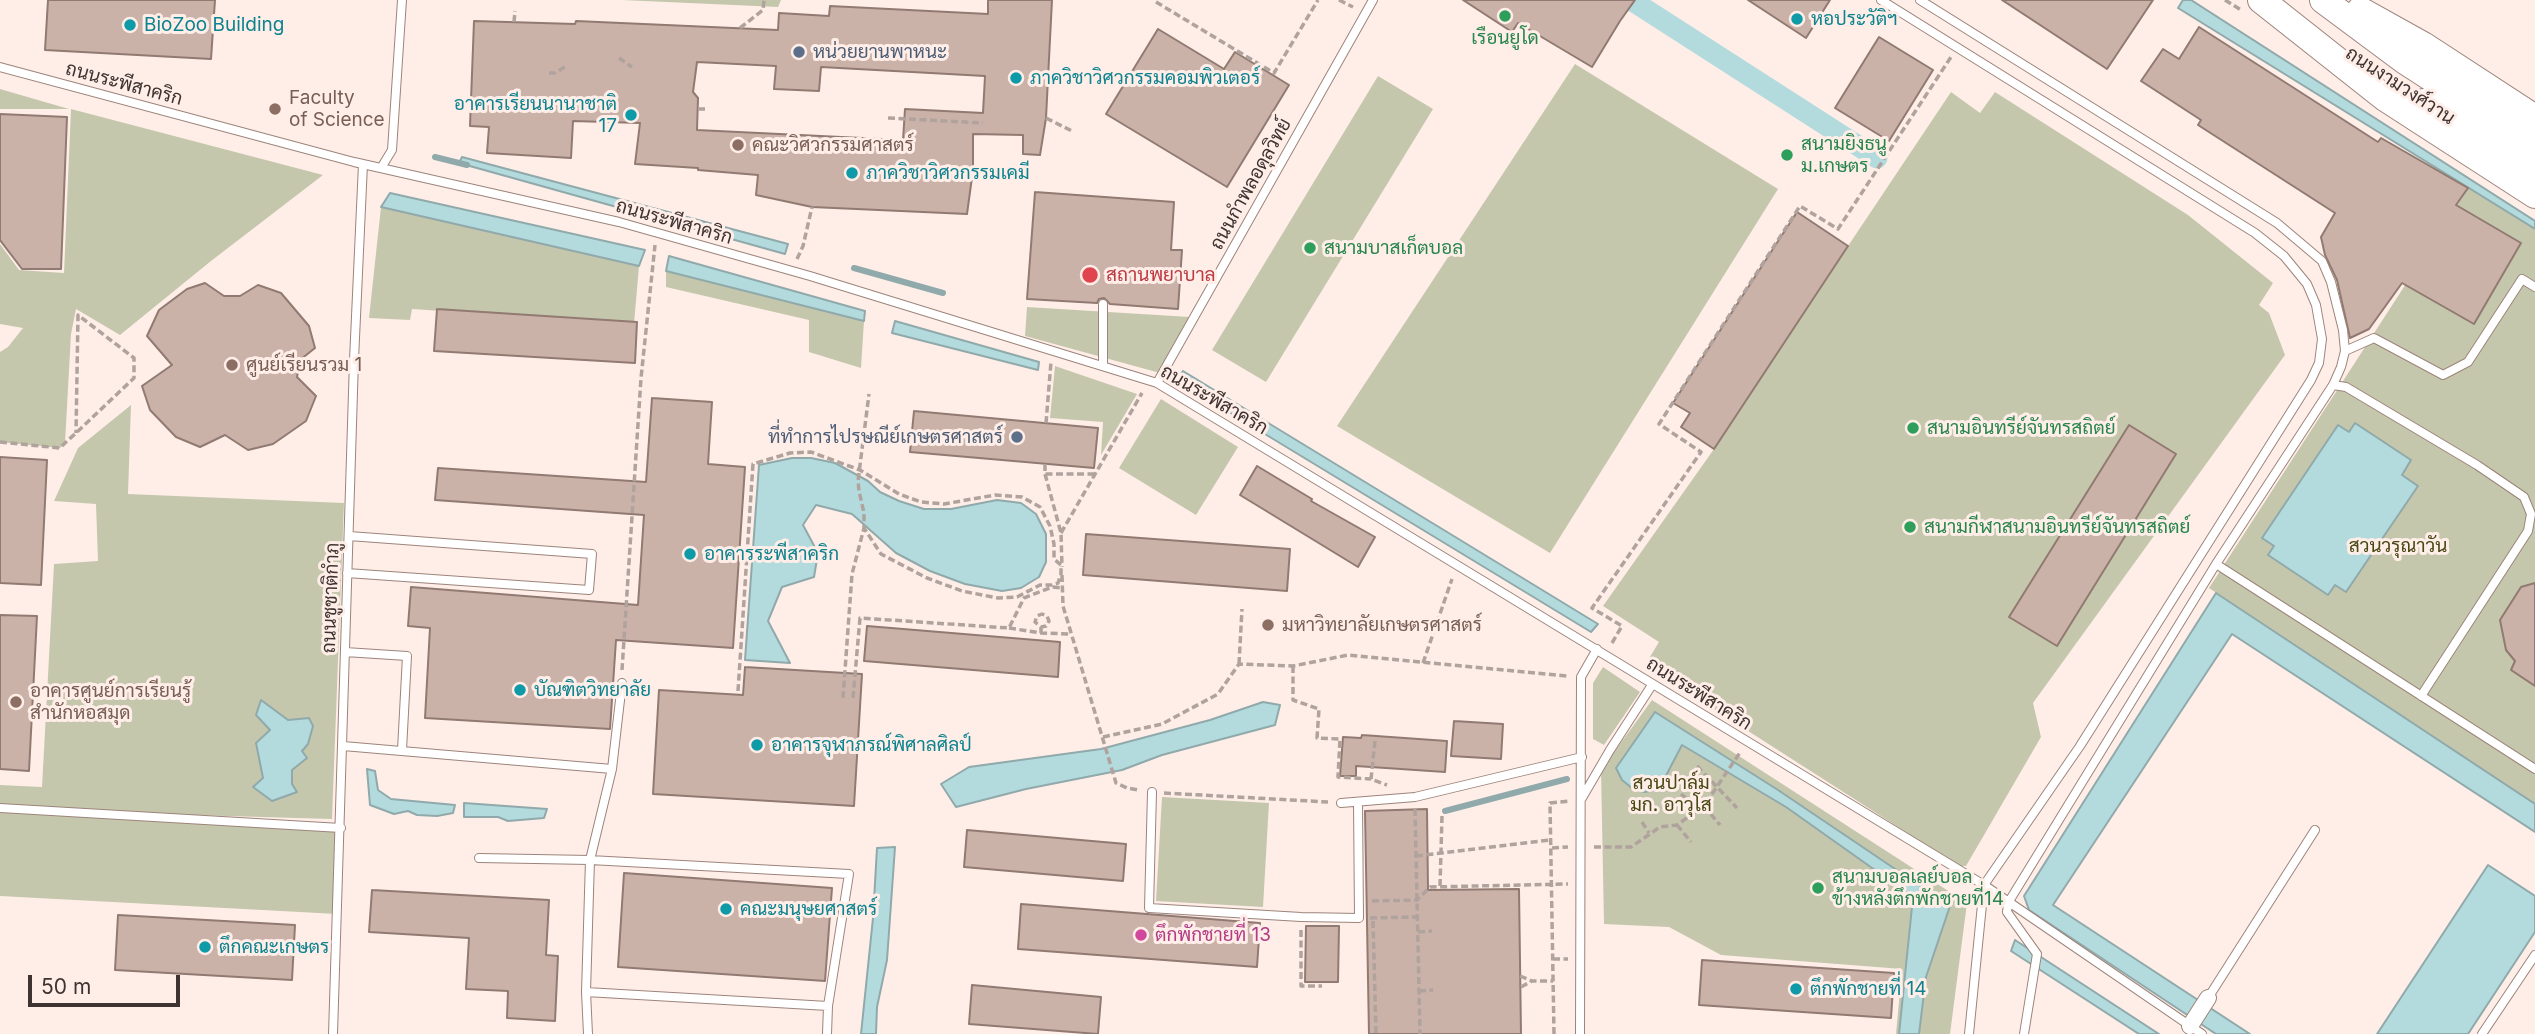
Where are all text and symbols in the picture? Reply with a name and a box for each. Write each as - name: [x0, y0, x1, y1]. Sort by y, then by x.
- marker: เรือนยูโด: [1497, 8, 1513, 24]
- place label: หอประวัติฯ: [1811, 8, 1898, 30]
- marker: หอประวัติฯ: [1789, 11, 1805, 27]
- place label: BioZoo Building: [144, 14, 284, 36]
- marker: BioZoo Building: [122, 17, 138, 33]
- place label: เรือนยูโด: [1471, 27, 1539, 49]
- place label: หน่วยยานพาหนะ: [813, 41, 947, 63]
- street label: ถนนงามวงศ์วาน: [2341, 42, 2459, 130]
- marker: หน่วยยานพาหนะ: [791, 44, 807, 60]
- street label: ถนนระพีสาคริก: [63, 57, 185, 111]
- place label: ภาควิชาวิศวกรรมคอมพิวเตอร์: [1030, 67, 1260, 89]
- marker: ภาควิชาวิศวกรรมคอมพิวเตอร์: [1008, 70, 1024, 86]
- place label: Faculty of Science: [289, 87, 385, 131]
- place label: อาคารเรียนนานาชาติ 17: [454, 93, 617, 137]
- marker: Faculty of Science: [267, 101, 283, 117]
- marker: อาคารเรียนนานาชาติ 17: [623, 107, 639, 123]
- street label: ถนนกำพลอดุลวิทย์: [1205, 114, 1297, 254]
- place label: สนามยิงธนู ม.เกษตร: [1801, 133, 1887, 177]
- place label: คณะวิศวกรรมศาสตร์: [752, 134, 914, 156]
- marker: คณะวิศวกรรมศาสตร์: [730, 137, 746, 153]
- marker: สนามยิงธนู ม.เกษตร: [1779, 147, 1795, 163]
- place label: ภาควิชาวิศวกรรมเคมี: [866, 162, 1030, 184]
- marker: ภาควิชาวิศวกรรมเคมี: [844, 165, 860, 181]
- street label: ถนนระพีสาคริก: [613, 194, 735, 250]
- place label: สนามบาสเก็ตบอล: [1324, 237, 1463, 259]
- marker: สนามบาสเก็ตบอล: [1302, 240, 1318, 256]
- place label: สถานพยาบาล: [1106, 264, 1216, 286]
- marker: สถานพยาบาล: [1080, 265, 1100, 285]
- place label: ศูนย์เรียนรวม 1: [246, 354, 362, 376]
- marker: ศูนย์เรียนรวม 1: [224, 357, 240, 373]
- street label: ถนนระพีสาคริก: [1156, 360, 1272, 440]
- place label: สนามอินทรีย์จันทรสถิตย์: [1927, 417, 2116, 439]
- marker: สนามอินทรีย์จันทรสถิตย์: [1905, 420, 1921, 436]
- place label: ที่ทำการไปรษณีย์เกษตรศาสตร์: [768, 426, 1003, 448]
- marker: ที่ทำการไปรษณีย์เกษตรศาสตร์: [1009, 429, 1025, 445]
- place label: สนามกีฬาสนามอินทรีย์จันทรสถิตย์: [1924, 516, 2190, 538]
- marker: สนามกีฬาสนามอินทรีย์จันทรสถิตย์: [1902, 519, 1918, 535]
- park label: สวนวรุณาวัน: [2349, 535, 2447, 557]
- street label: ถนนชูชาติกำภู: [318, 542, 344, 654]
- place label: อาคารระพีสาคริก: [704, 543, 839, 565]
- marker: อาคารระพีสาคริก: [682, 546, 698, 562]
- place label: มหาวิทยาลัยเกษตรศาสตร์: [1282, 614, 1482, 636]
- marker: มหาวิทยาลัยเกษตรศาสตร์: [1260, 617, 1276, 633]
- street label: ถนนระพีสาคริก: [1642, 653, 1756, 735]
- place label: บัณฑิตวิทยาลัย: [534, 679, 651, 701]
- place label: อาคารศูนย์การเรียนรู้ สำนักหอสมุด: [30, 680, 191, 724]
- marker: บัณฑิตวิทยาลัย: [512, 682, 528, 698]
- marker: อาคารศูนย์การเรียนรู้ สำนักหอสมุด: [8, 694, 24, 710]
- place label: อาคารจุฬาภรณ์พิศาลศิลป์: [771, 734, 972, 756]
- marker: อาคารจุฬาภรณ์พิศาลศิลป์: [749, 737, 765, 753]
- park label: สวนปาล์ม มก. อาวุโส: [1630, 772, 1712, 816]
- place label: สนามบอลเลย์บอล ข้างหลังตึกพักชายที่14: [1832, 866, 2004, 910]
- marker: สนามบอลเลย์บอล ข้างหลังตึกพักชายที่14: [1810, 880, 1826, 896]
- place label: คณะมนุษยศาสตร์: [740, 898, 877, 920]
- marker: คณะมนุษยศาสตร์: [718, 901, 734, 917]
- place label: ตึกพักชายที่ 13: [1155, 924, 1271, 946]
- marker: ตึกพักชายที่ 13: [1133, 927, 1149, 943]
- place label: ตึกคณะเกษตร: [219, 936, 329, 958]
- marker: ตึกคณะเกษตร: [197, 939, 213, 955]
- scale bar: [32, 960, 184, 1004]
- text: 50 m: [41, 974, 91, 999]
- place label: ตึกพักชายที่ 14: [1810, 978, 1927, 1000]
- marker: ตึกพักชายที่ 14: [1788, 981, 1804, 997]

